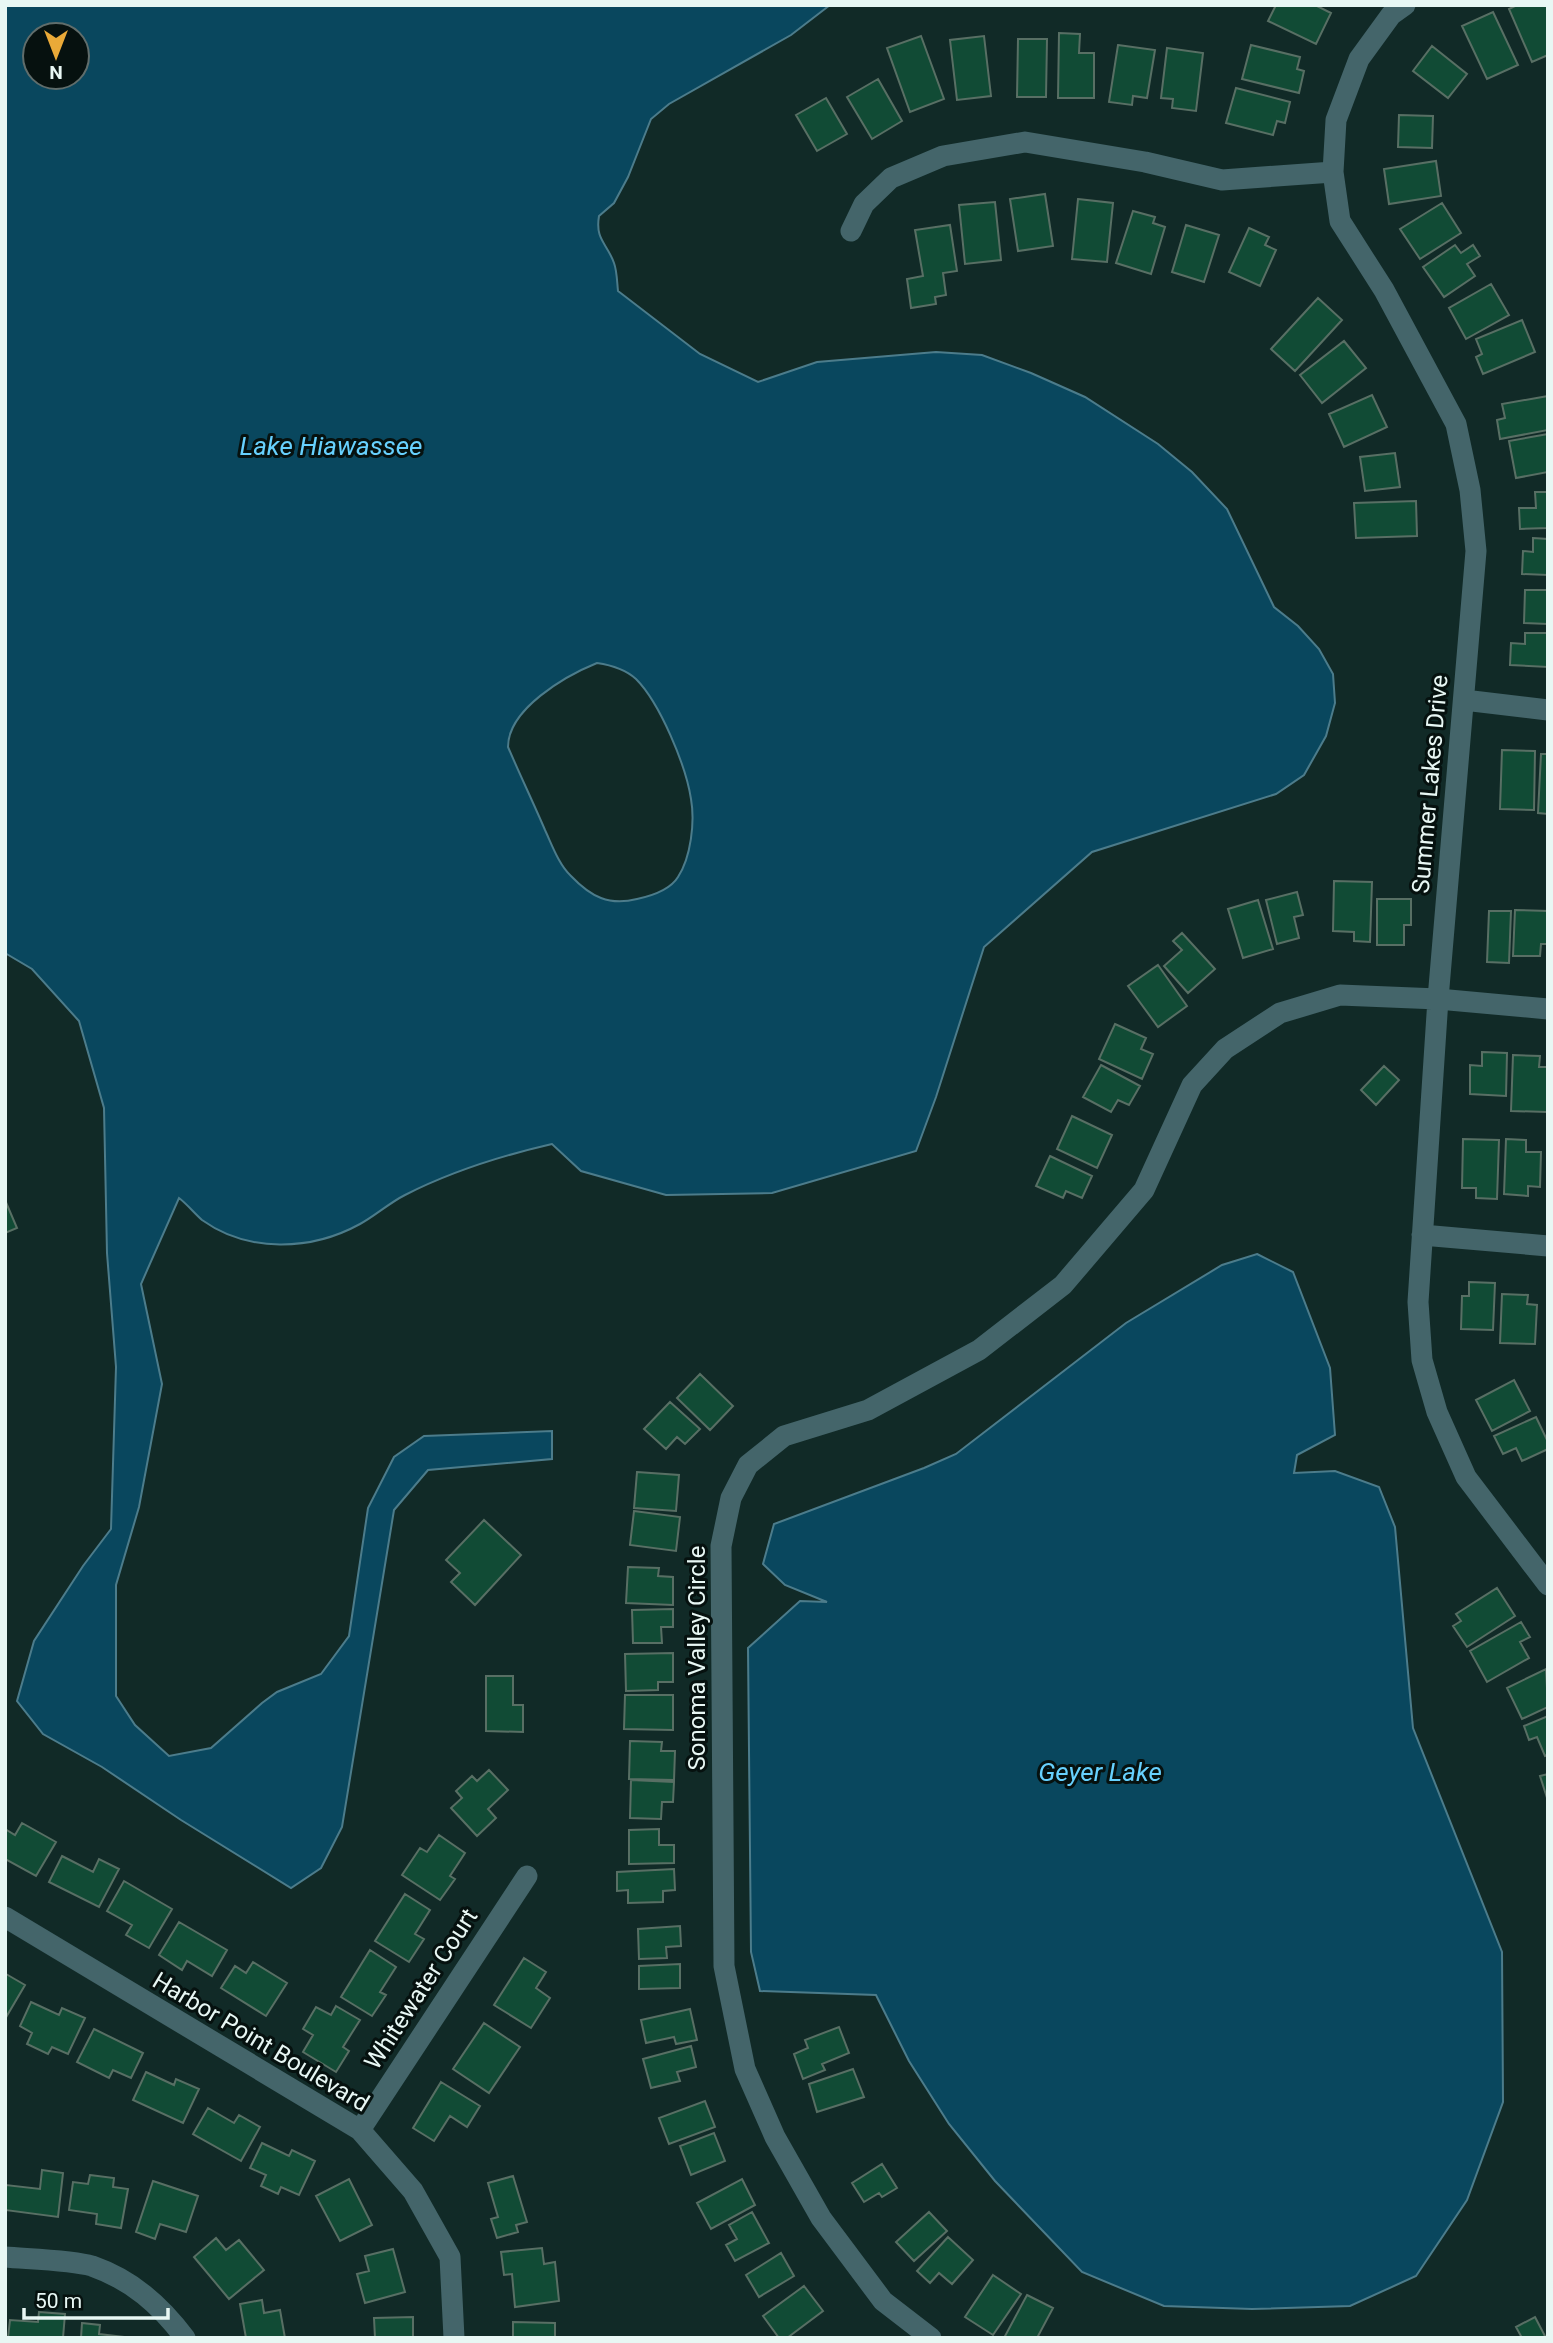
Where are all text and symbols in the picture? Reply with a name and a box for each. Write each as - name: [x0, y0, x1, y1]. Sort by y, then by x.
- north arrow: [21, 21, 91, 91]
- text: N: [49, 61, 63, 84]
- water label: Lake Hiawassee: [240, 431, 422, 461]
- street label: Summer Lakes Drive: [1406, 674, 1454, 894]
- street label: Sonoma Valley Circle: [683, 1546, 711, 1770]
- water label: Geyer Lake: [1038, 1757, 1162, 1787]
- street label: Whitewater Court: [359, 1903, 483, 2075]
- street label: Harbor Point Boulevard: [148, 1966, 374, 2118]
- scale bar: [24, 2276, 168, 2320]
- text: 50 m: [35, 2289, 82, 2313]

